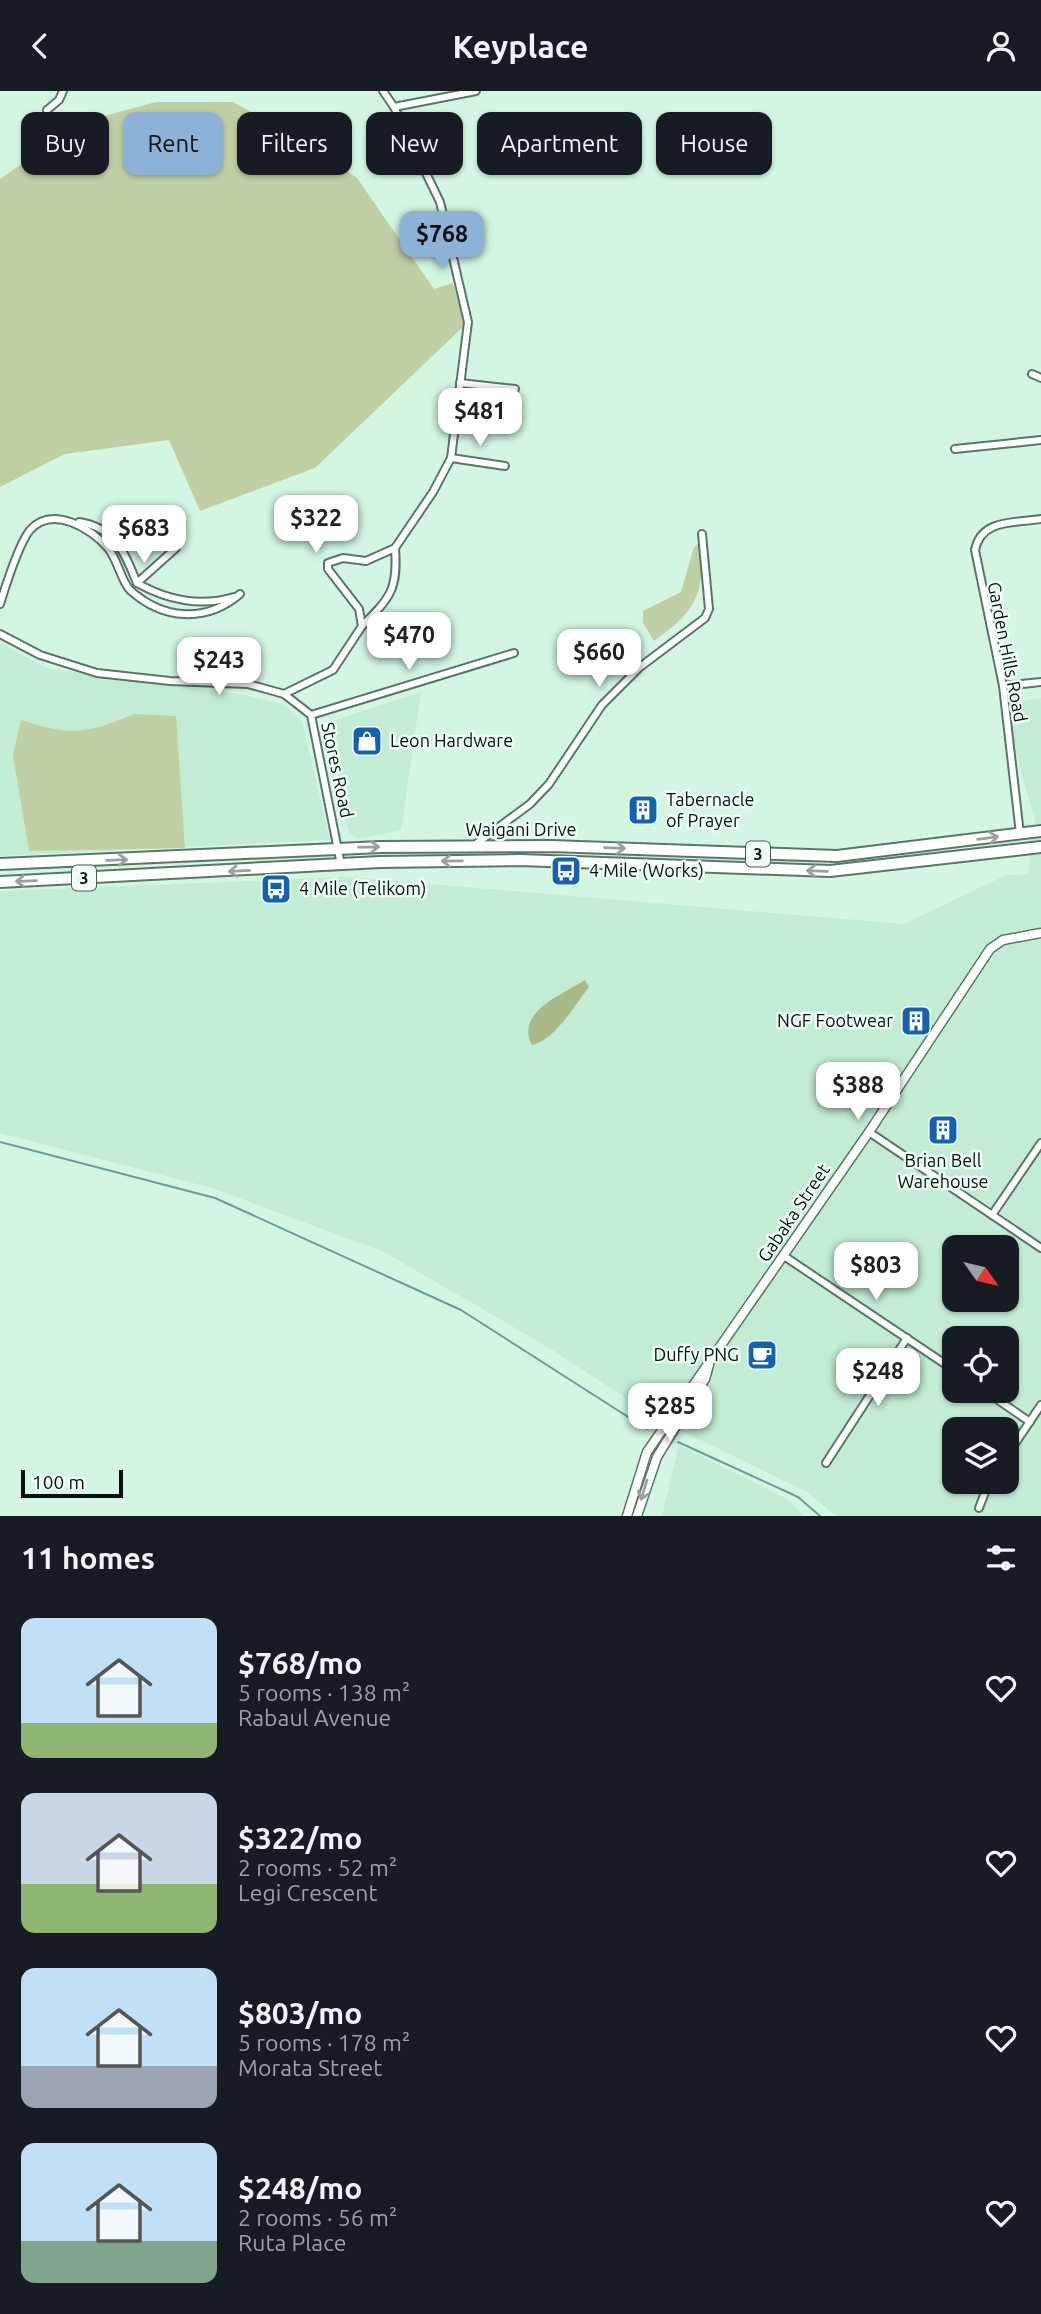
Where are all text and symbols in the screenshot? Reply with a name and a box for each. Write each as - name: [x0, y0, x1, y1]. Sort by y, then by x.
- icon: back: [21, 27, 59, 65]
- icon: person: [982, 27, 1020, 65]
- text: Keyplace: [453, 28, 588, 64]
- chip: Buy: [21, 112, 109, 175]
- chip: Rent: [123, 112, 223, 175]
- chip: Filters: [237, 112, 352, 175]
- chip: New: [366, 112, 463, 175]
- chip: Apartment: [477, 112, 642, 175]
- chip: House: [656, 112, 772, 175]
- pin: $768: [401, 211, 483, 271]
- text: $768: [416, 221, 468, 246]
- pin: $481: [439, 389, 521, 448]
- text: $481: [454, 398, 506, 423]
- pin: $322: [275, 496, 357, 555]
- pin: $683: [103, 505, 185, 565]
- text: $322: [290, 505, 342, 530]
- text: $683: [118, 515, 170, 540]
- street label: Garden Hills Road: [985, 580, 1031, 724]
- pin: $470: [368, 613, 450, 672]
- text: $470: [383, 622, 435, 647]
- pin: $660: [558, 629, 640, 689]
- pin: $243: [178, 637, 260, 697]
- text: $660: [573, 639, 625, 664]
- text: $243: [193, 647, 245, 672]
- street label: Stores Road: [318, 720, 358, 819]
- shop icon: Leon Hardware: [350, 724, 384, 758]
- place label: Leon Hardware: [390, 730, 513, 750]
- place label: Tabernacle of Prayer: [666, 789, 754, 830]
- building icon: Tabernacle of Prayer: [626, 793, 660, 827]
- street label: Waigani Drive: [466, 819, 576, 839]
- one-way arrow: [976, 832, 999, 845]
- one-way arrow: [357, 841, 380, 854]
- road number: 3: [746, 841, 770, 867]
- one-way arrow: [603, 842, 626, 855]
- one-way arrow: [105, 854, 128, 867]
- one-way arrow: [441, 854, 464, 868]
- bus stop icon: 4 Mile (Works): [549, 854, 583, 888]
- place label: 4 Mile (Works): [589, 860, 704, 881]
- one-way arrow: [228, 864, 251, 877]
- one-way arrow: [806, 864, 829, 877]
- road number: 3: [72, 865, 96, 891]
- bus stop icon: 4 Mile (Telikom): [259, 872, 293, 906]
- one-way arrow: [15, 875, 38, 888]
- place label: 4 Mile (Telikom): [299, 878, 426, 899]
- building icon: NGF Footwear: [899, 1004, 933, 1038]
- place label: NGF Footwear: [777, 1010, 893, 1030]
- pin: $388: [817, 1063, 899, 1122]
- text: $388: [832, 1072, 884, 1097]
- building icon: Brian Bell Warehouse: [926, 1113, 960, 1147]
- place label: Brian Bell Warehouse: [897, 1150, 989, 1191]
- street label: Gabaka Street: [753, 1160, 833, 1265]
- north arrow: [942, 1235, 1018, 1313]
- map controls: [942, 1235, 1019, 1494]
- pin: $803: [835, 1243, 917, 1302]
- text: $803: [850, 1252, 902, 1277]
- button: locate: [942, 1326, 1019, 1403]
- cafe icon: Duffy PNG: [745, 1338, 779, 1372]
- place label: Duffy PNG: [654, 1344, 739, 1364]
- pin: $248: [837, 1349, 919, 1408]
- text: $248: [852, 1358, 904, 1383]
- pin: $285: [629, 1383, 711, 1443]
- text: $285: [644, 1393, 696, 1418]
- button: layers: [942, 1417, 1019, 1494]
- scale bar: [21, 1467, 122, 1499]
- text: 100 m: [32, 1471, 85, 1493]
- one-way arrow: [637, 1479, 650, 1501]
- icon: filters: [982, 1539, 1020, 1577]
- text: 11 homes: [21, 1541, 155, 1575]
- icon: home: [77, 1646, 161, 1730]
- text: $768/mo: [238, 1646, 362, 1680]
- icon: heart: [982, 1669, 1020, 1707]
- text: 5 rooms · 138 m²: [238, 1680, 410, 1705]
- text: Rabaul Avenue: [238, 1705, 391, 1730]
- icon: home: [77, 1821, 161, 1905]
- text: $322/mo: [238, 1821, 362, 1855]
- icon: heart: [982, 1844, 1020, 1882]
- text: 2 rooms · 52 m²: [238, 1855, 397, 1880]
- text: Legi Crescent: [238, 1880, 377, 1905]
- icon: home: [77, 1996, 161, 2080]
- text: $803/mo: [238, 1996, 362, 2030]
- icon: heart: [982, 2019, 1020, 2057]
- text: 5 rooms · 178 m²: [238, 2030, 410, 2055]
- text: Morata Street: [238, 2055, 382, 2080]
- icon: home: [77, 2171, 161, 2255]
- text: $248/mo: [238, 2171, 362, 2205]
- icon: heart: [982, 2194, 1020, 2232]
- text: 2 rooms · 56 m²: [238, 2205, 397, 2230]
- text: Ruta Place: [238, 2230, 347, 2255]

